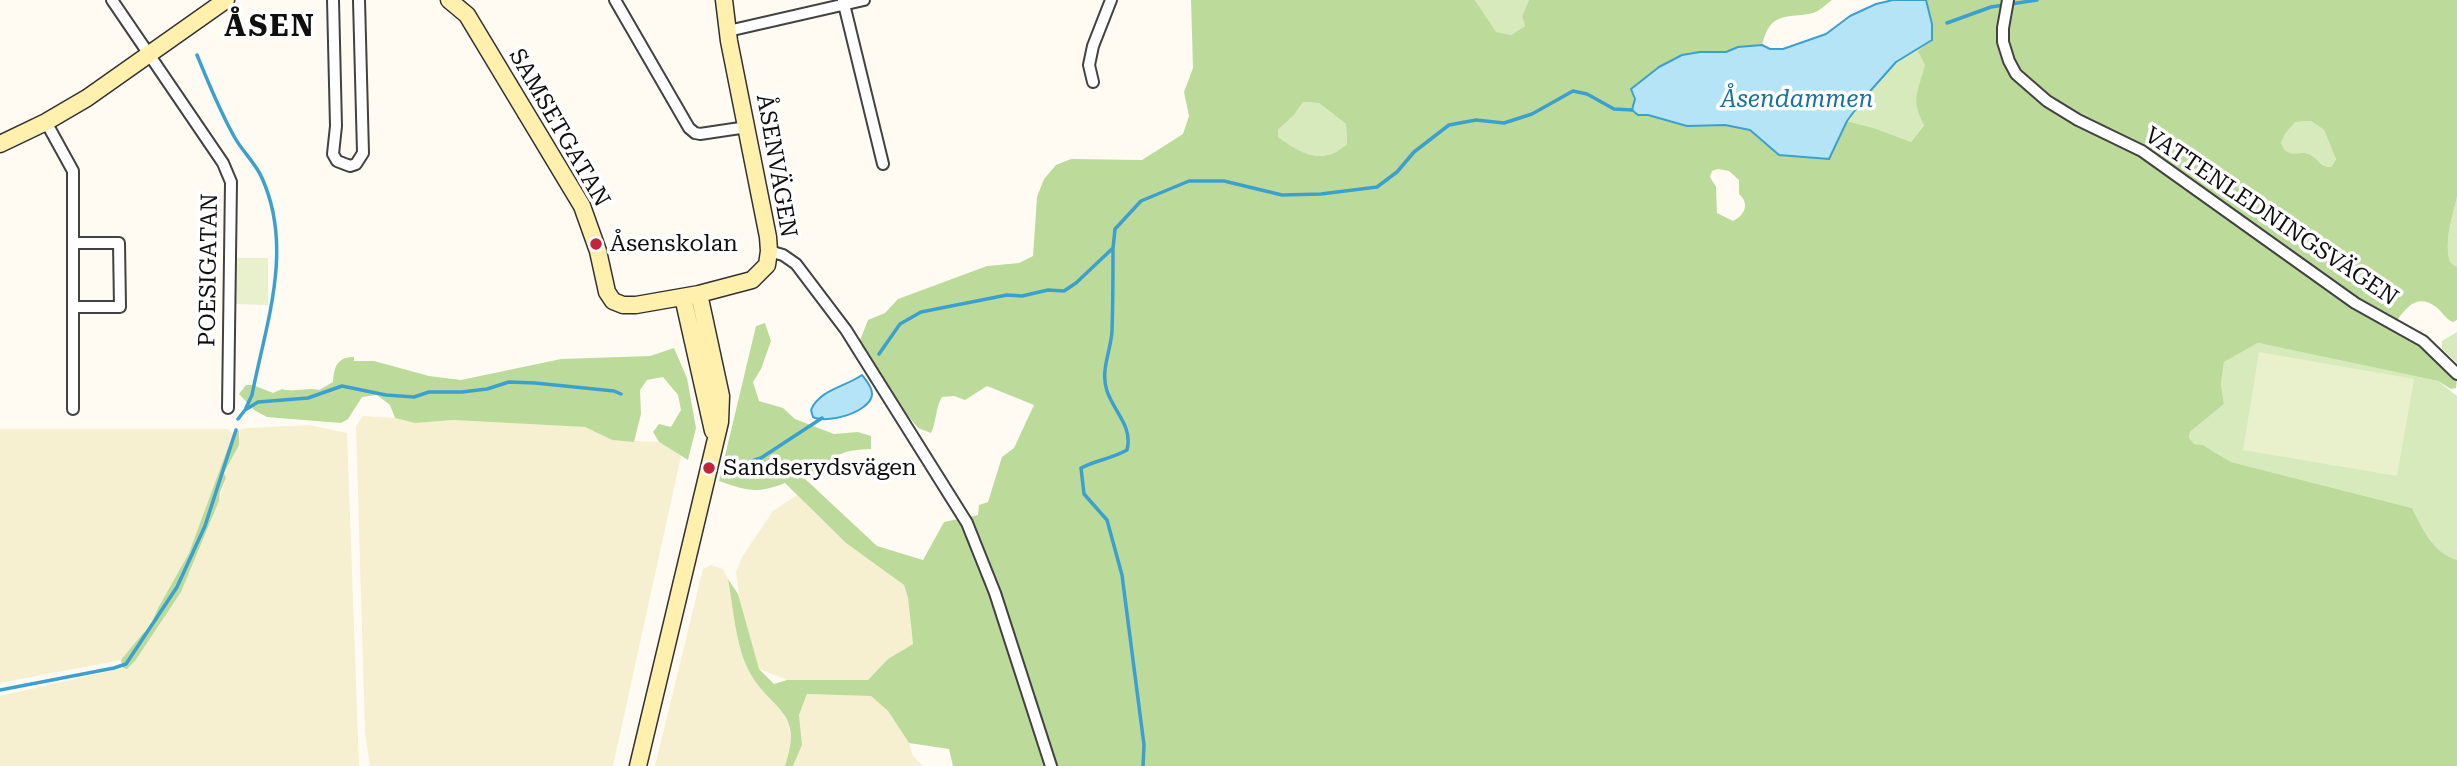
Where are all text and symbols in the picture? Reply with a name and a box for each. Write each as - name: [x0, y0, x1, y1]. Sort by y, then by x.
- district label: ÅSEN: [225, 9, 315, 45]
- street label: SAMSETGATAN: [502, 44, 616, 212]
- water label: Åsendammen: [1721, 86, 1873, 114]
- street label: ÅSENVÄGEN: [750, 92, 802, 240]
- street label: VATTENLEDNINGSVÄGEN: [2139, 122, 2403, 312]
- street label: POESIGATAN: [194, 193, 224, 347]
- place label: Åsenskolan: [610, 230, 738, 258]
- marker: Åsenskolan: [588, 236, 604, 252]
- place label: Sandserydsvägen: [723, 454, 917, 482]
- marker: Sandserydsvägen: [701, 460, 717, 476]

